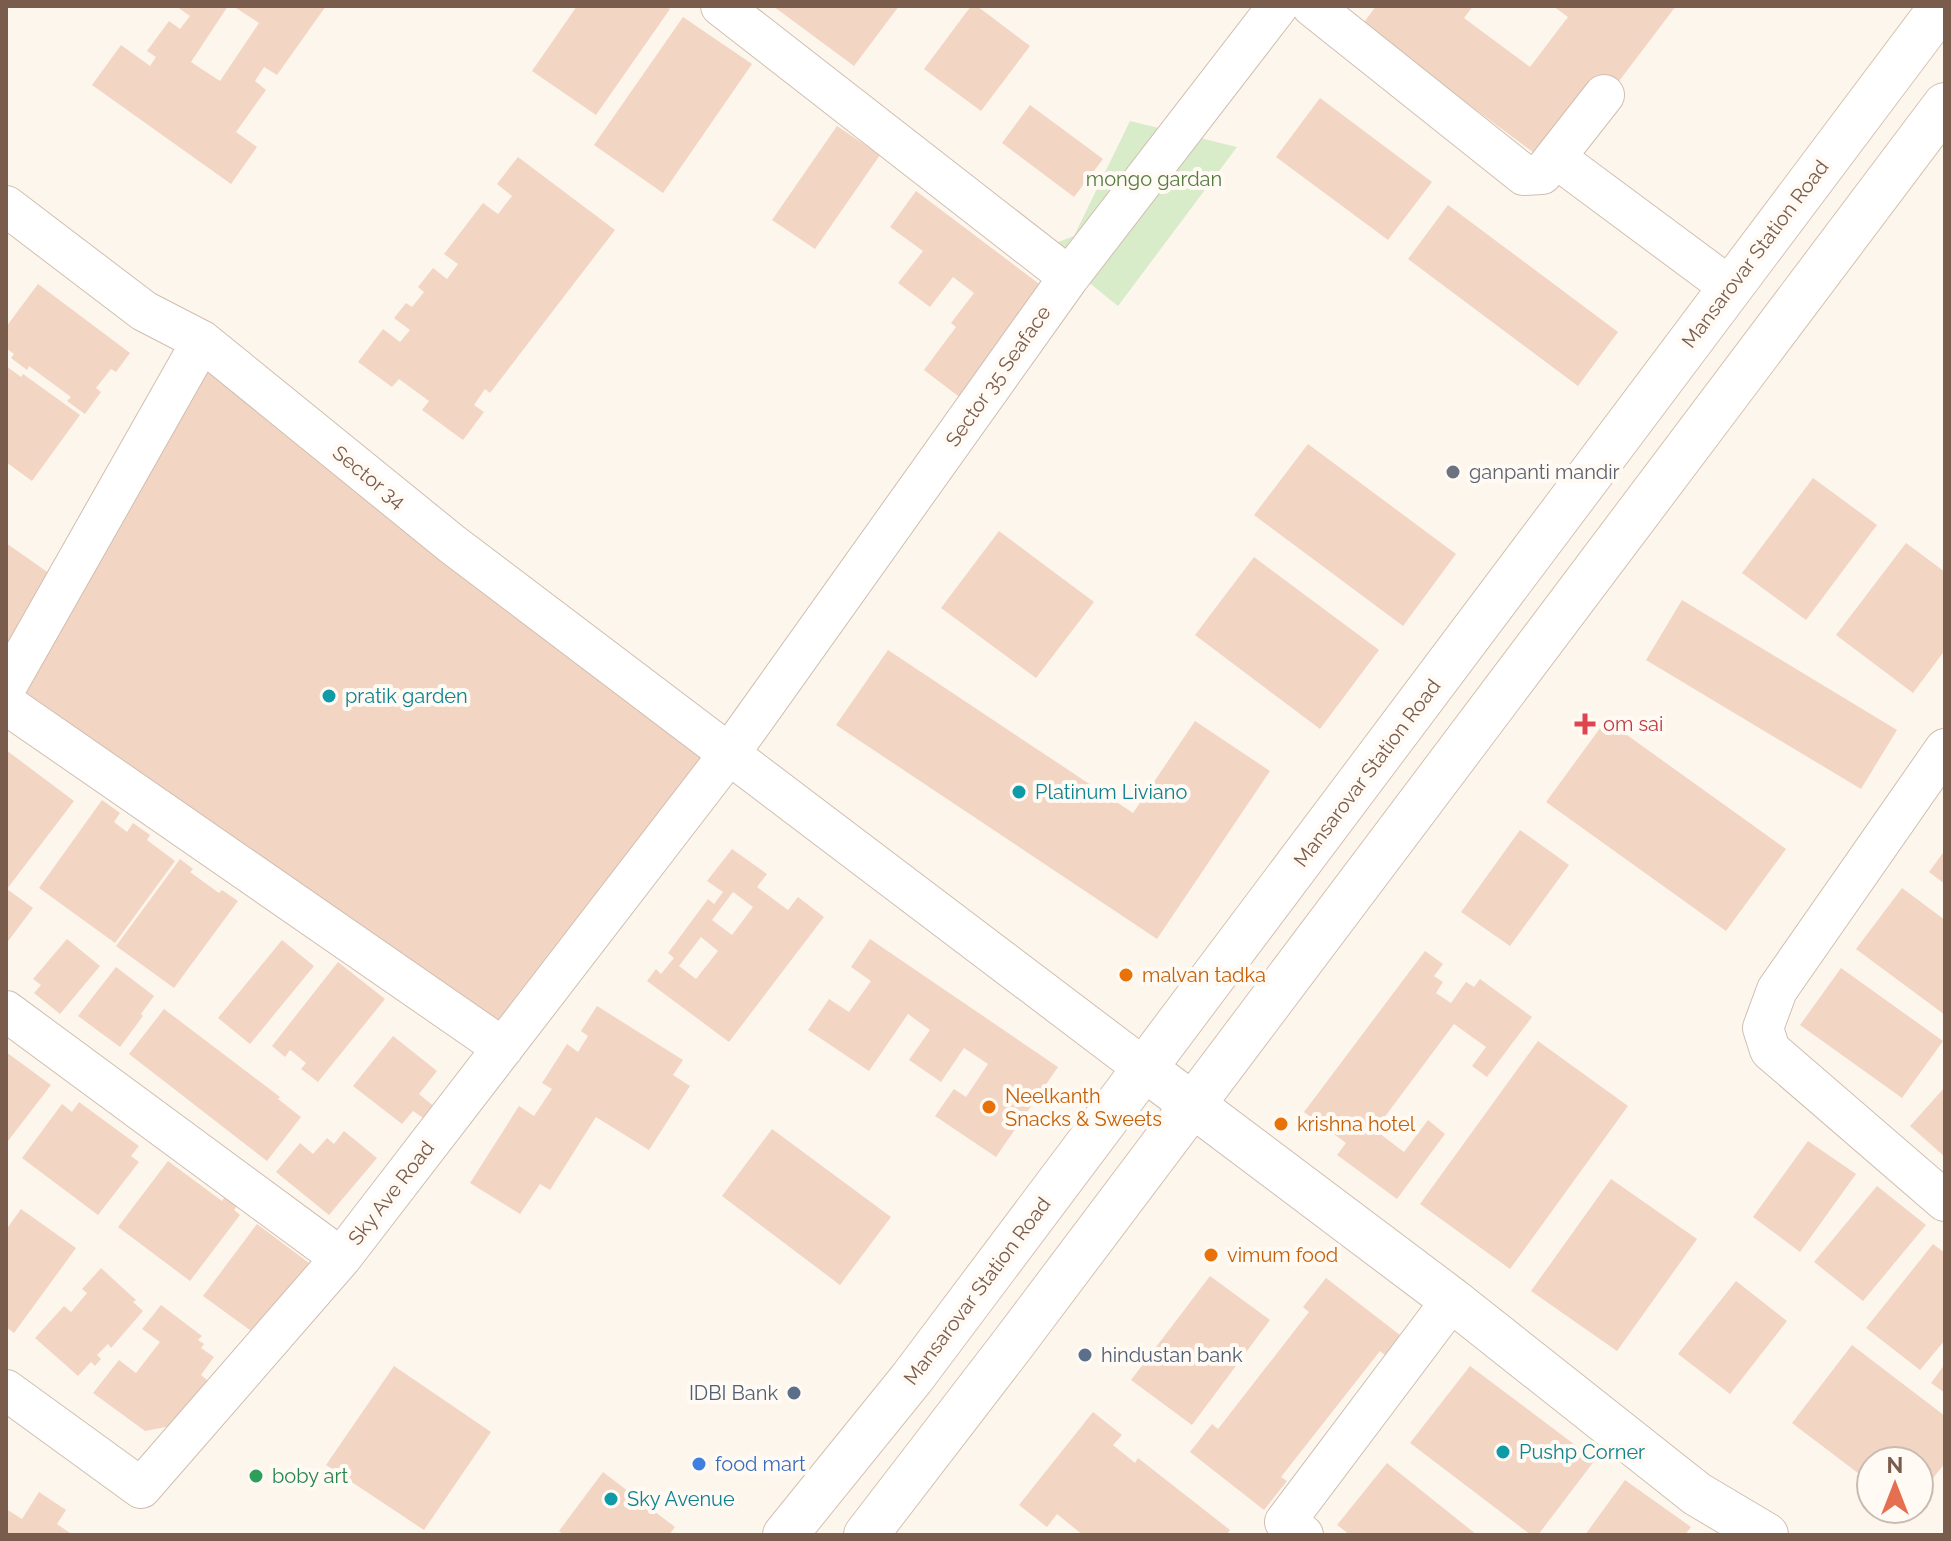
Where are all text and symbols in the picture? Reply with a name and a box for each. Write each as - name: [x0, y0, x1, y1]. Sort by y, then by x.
- street label: Mansarovar Station Road: [1677, 155, 1833, 353]
- park label: mongo gardan: [1086, 167, 1222, 191]
- street label: Sector 35 Seaface: [940, 301, 1056, 451]
- street label: Sector 34: [328, 440, 410, 514]
- place label: ganpanti mandir: [1469, 460, 1620, 484]
- marker: ganpanti mandir: [1444, 463, 1462, 481]
- street label: Mansarovar Station Road: [1289, 674, 1445, 872]
- place label: pratik garden: [345, 684, 468, 708]
- marker: pratik garden: [320, 687, 338, 705]
- place label: om sai: [1603, 712, 1663, 736]
- marker: om sai: [1574, 713, 1596, 735]
- place label: Platinum Liviano: [1035, 780, 1187, 804]
- marker: Platinum Liviano: [1010, 783, 1028, 801]
- place label: malvan tadka: [1142, 963, 1266, 987]
- marker: malvan tadka: [1117, 966, 1135, 984]
- place label: Neelkanth Snacks & Sweets: [1005, 1084, 1162, 1131]
- marker: Neelkanth Snacks & Sweets: [980, 1098, 998, 1116]
- place label: krishna hotel: [1297, 1112, 1416, 1136]
- marker: krishna hotel: [1272, 1115, 1290, 1133]
- street label: Sky Ave Road: [343, 1136, 439, 1250]
- street label: Mansarovar Station Road: [899, 1192, 1055, 1390]
- place label: vimum food: [1227, 1243, 1338, 1267]
- marker: vimum food: [1202, 1246, 1220, 1264]
- place label: hindustan bank: [1101, 1343, 1243, 1367]
- marker: hindustan bank: [1076, 1346, 1094, 1364]
- place label: IDBI Bank: [689, 1381, 778, 1405]
- marker: IDBI Bank: [785, 1384, 803, 1402]
- place label: Pushp Corner: [1519, 1440, 1645, 1464]
- marker: Pushp Corner: [1494, 1443, 1512, 1461]
- north arrow: [1855, 1445, 1935, 1525]
- place label: food mart: [715, 1452, 806, 1476]
- text: N: [1887, 1452, 1903, 1478]
- marker: food mart: [690, 1455, 708, 1473]
- place label: boby art: [272, 1464, 349, 1488]
- marker: boby art: [247, 1467, 265, 1485]
- place label: Sky Avenue: [627, 1487, 735, 1511]
- marker: Sky Avenue: [602, 1490, 620, 1508]

